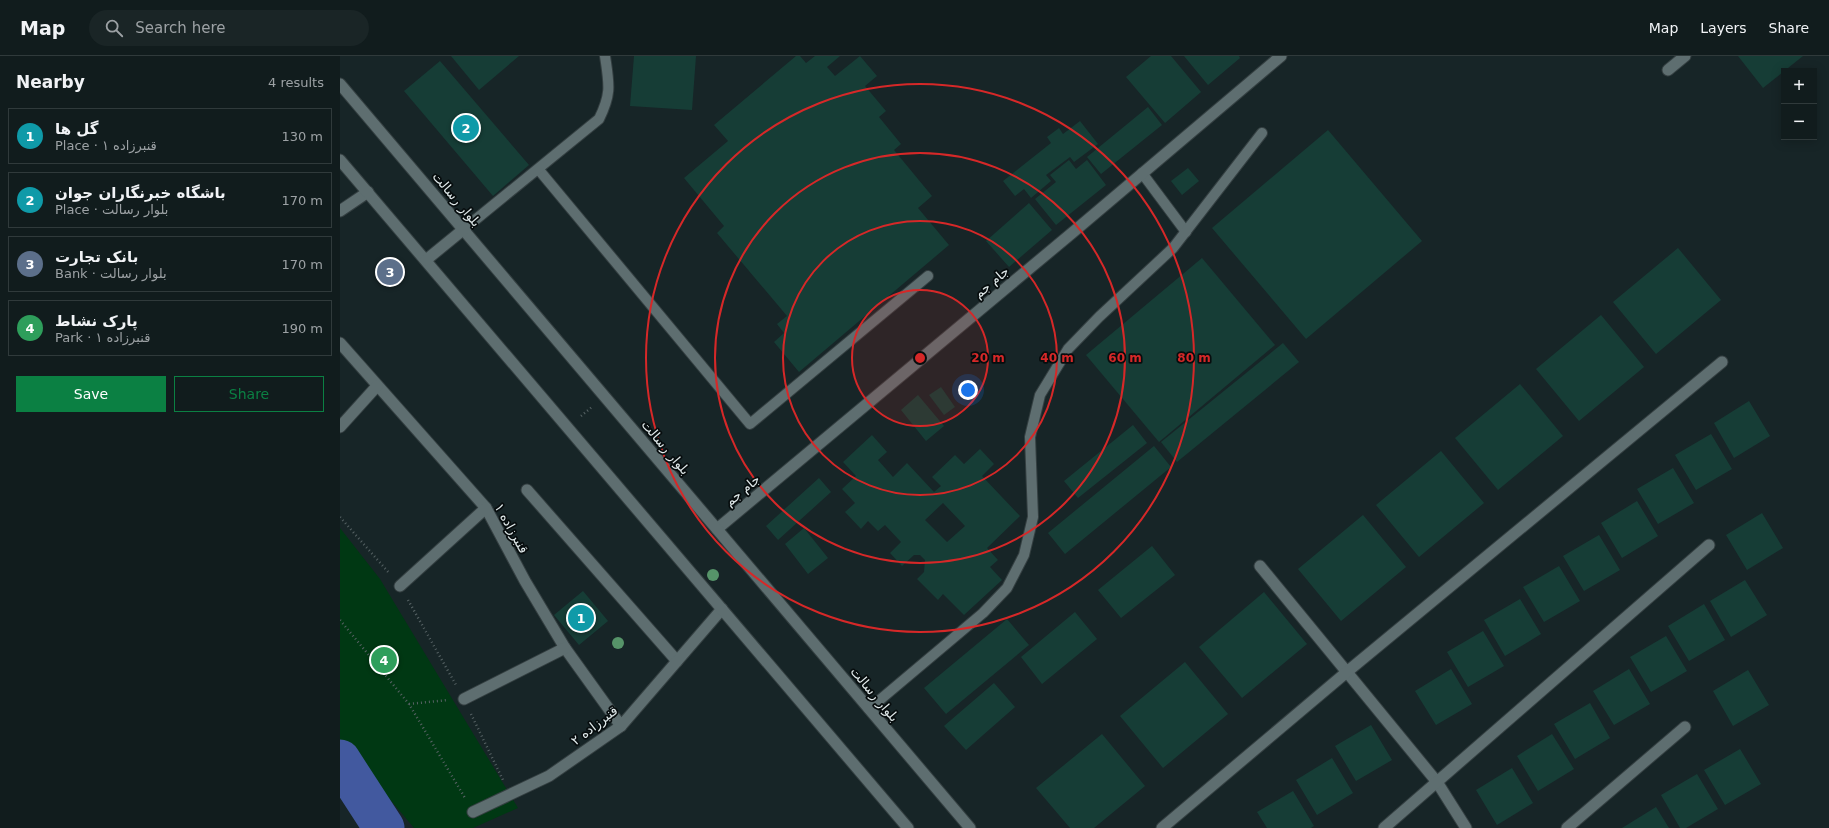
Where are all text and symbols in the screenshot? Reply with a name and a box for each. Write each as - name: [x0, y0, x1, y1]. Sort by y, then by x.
- search box: [89, 10, 369, 46]
- text: Map: [20, 17, 65, 39]
- icon: search: [103, 17, 125, 39]
- text: Search here: [135, 19, 225, 37]
- text: Map: [1649, 20, 1678, 36]
- text: Layers: [1700, 20, 1747, 36]
- text: Share: [1769, 20, 1809, 36]
- map controls: [1781, 68, 1817, 140]
- button: +: [1781, 68, 1817, 104]
- text: Nearby: [16, 72, 85, 92]
- text: 4 results: [268, 75, 324, 90]
- button: −: [1781, 104, 1817, 140]
- pin: 2: [453, 113, 479, 143]
- text: گل ها: [55, 120, 98, 138]
- text: 1: [25, 129, 35, 144]
- text: 130 m: [281, 129, 323, 144]
- text: Place · قنبرزاده ۱: [55, 138, 157, 153]
- street label: بلوار رسالت: [429, 169, 484, 230]
- text: باشگاه خبرنگاران جوان: [55, 184, 226, 202]
- text: 2: [25, 193, 35, 208]
- text: 170 m: [281, 193, 323, 208]
- text: Place · بلوار رسالت: [55, 202, 169, 217]
- text: بانک تجارت: [55, 248, 138, 266]
- text: 3: [25, 257, 35, 272]
- text: 170 m: [281, 257, 323, 272]
- pin: 3: [377, 257, 403, 287]
- street label: جام جم: [971, 264, 1012, 302]
- text: Bank · بلوار رسالت: [55, 266, 167, 281]
- text: پارک نشاط: [55, 312, 138, 330]
- text: 4: [25, 321, 35, 336]
- text: 190 m: [281, 321, 323, 336]
- text: Park · قنبرزاده ۱: [55, 330, 150, 345]
- centre of rings: [913, 351, 927, 365]
- text: 20 m: [971, 351, 1005, 365]
- text: 40 m: [1040, 351, 1074, 365]
- text: 60 m: [1108, 351, 1142, 365]
- text: 80 m: [1177, 351, 1211, 365]
- button: Save: [16, 376, 166, 412]
- button: Share: [174, 376, 324, 412]
- your location: [958, 380, 978, 400]
- street label: بلوار رسالت: [638, 417, 693, 478]
- street label: جام جم: [722, 472, 763, 510]
- street label: قنبرزاده ۱: [491, 501, 531, 556]
- pin: 1: [568, 603, 594, 633]
- pin: 4: [371, 645, 397, 675]
- street label: بلوار رسالت: [847, 664, 902, 725]
- street label: قنبرزاده ۲: [568, 703, 621, 749]

